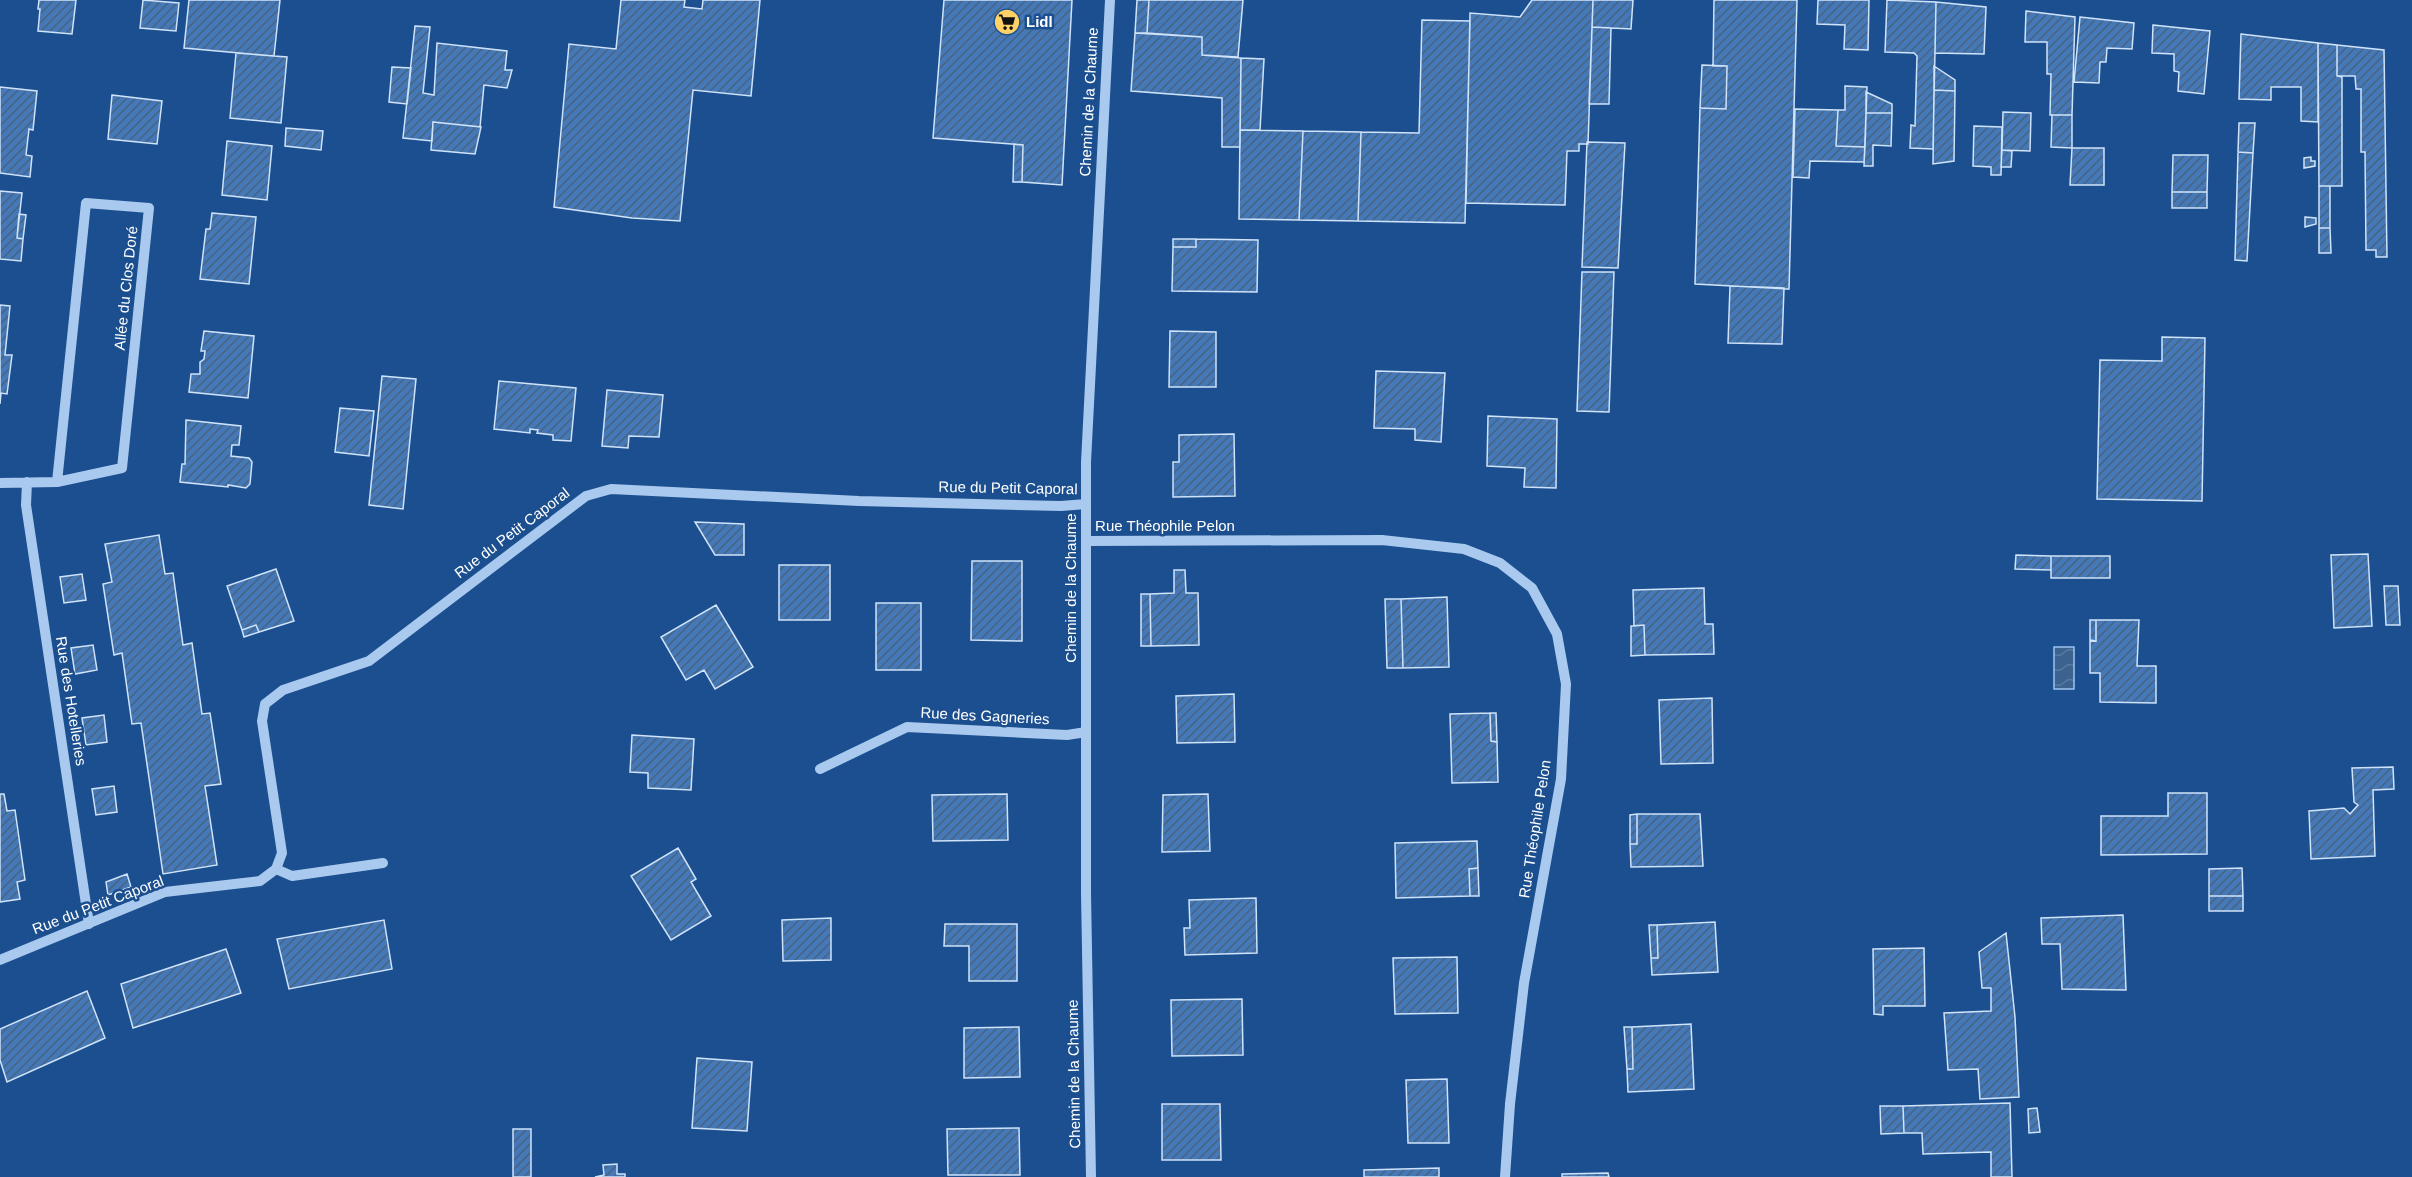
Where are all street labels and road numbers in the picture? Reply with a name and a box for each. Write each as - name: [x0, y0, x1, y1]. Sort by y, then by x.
- street label: Chemin de la Chaume: [1076, 27, 1101, 177]
- street label: Allée du Clos Doré: [111, 225, 140, 351]
- street label: Rue du Petit Caporal: [938, 478, 1078, 497]
- street label: Rue du Petit Caporal: [451, 484, 572, 581]
- street label: Chemin de la Chaume: [1062, 513, 1079, 663]
- street label: Rue Théophile Pelon: [1095, 517, 1235, 534]
- street label: Rue des Hotelleries: [53, 635, 90, 767]
- street label: Rue des Gagneries: [920, 704, 1050, 727]
- street label: Rue Théophile Pelon: [1515, 759, 1554, 899]
- street label: Rue du Petit Caporal: [30, 872, 166, 937]
- street label: Chemin de la Chaume: [1064, 999, 1083, 1149]

